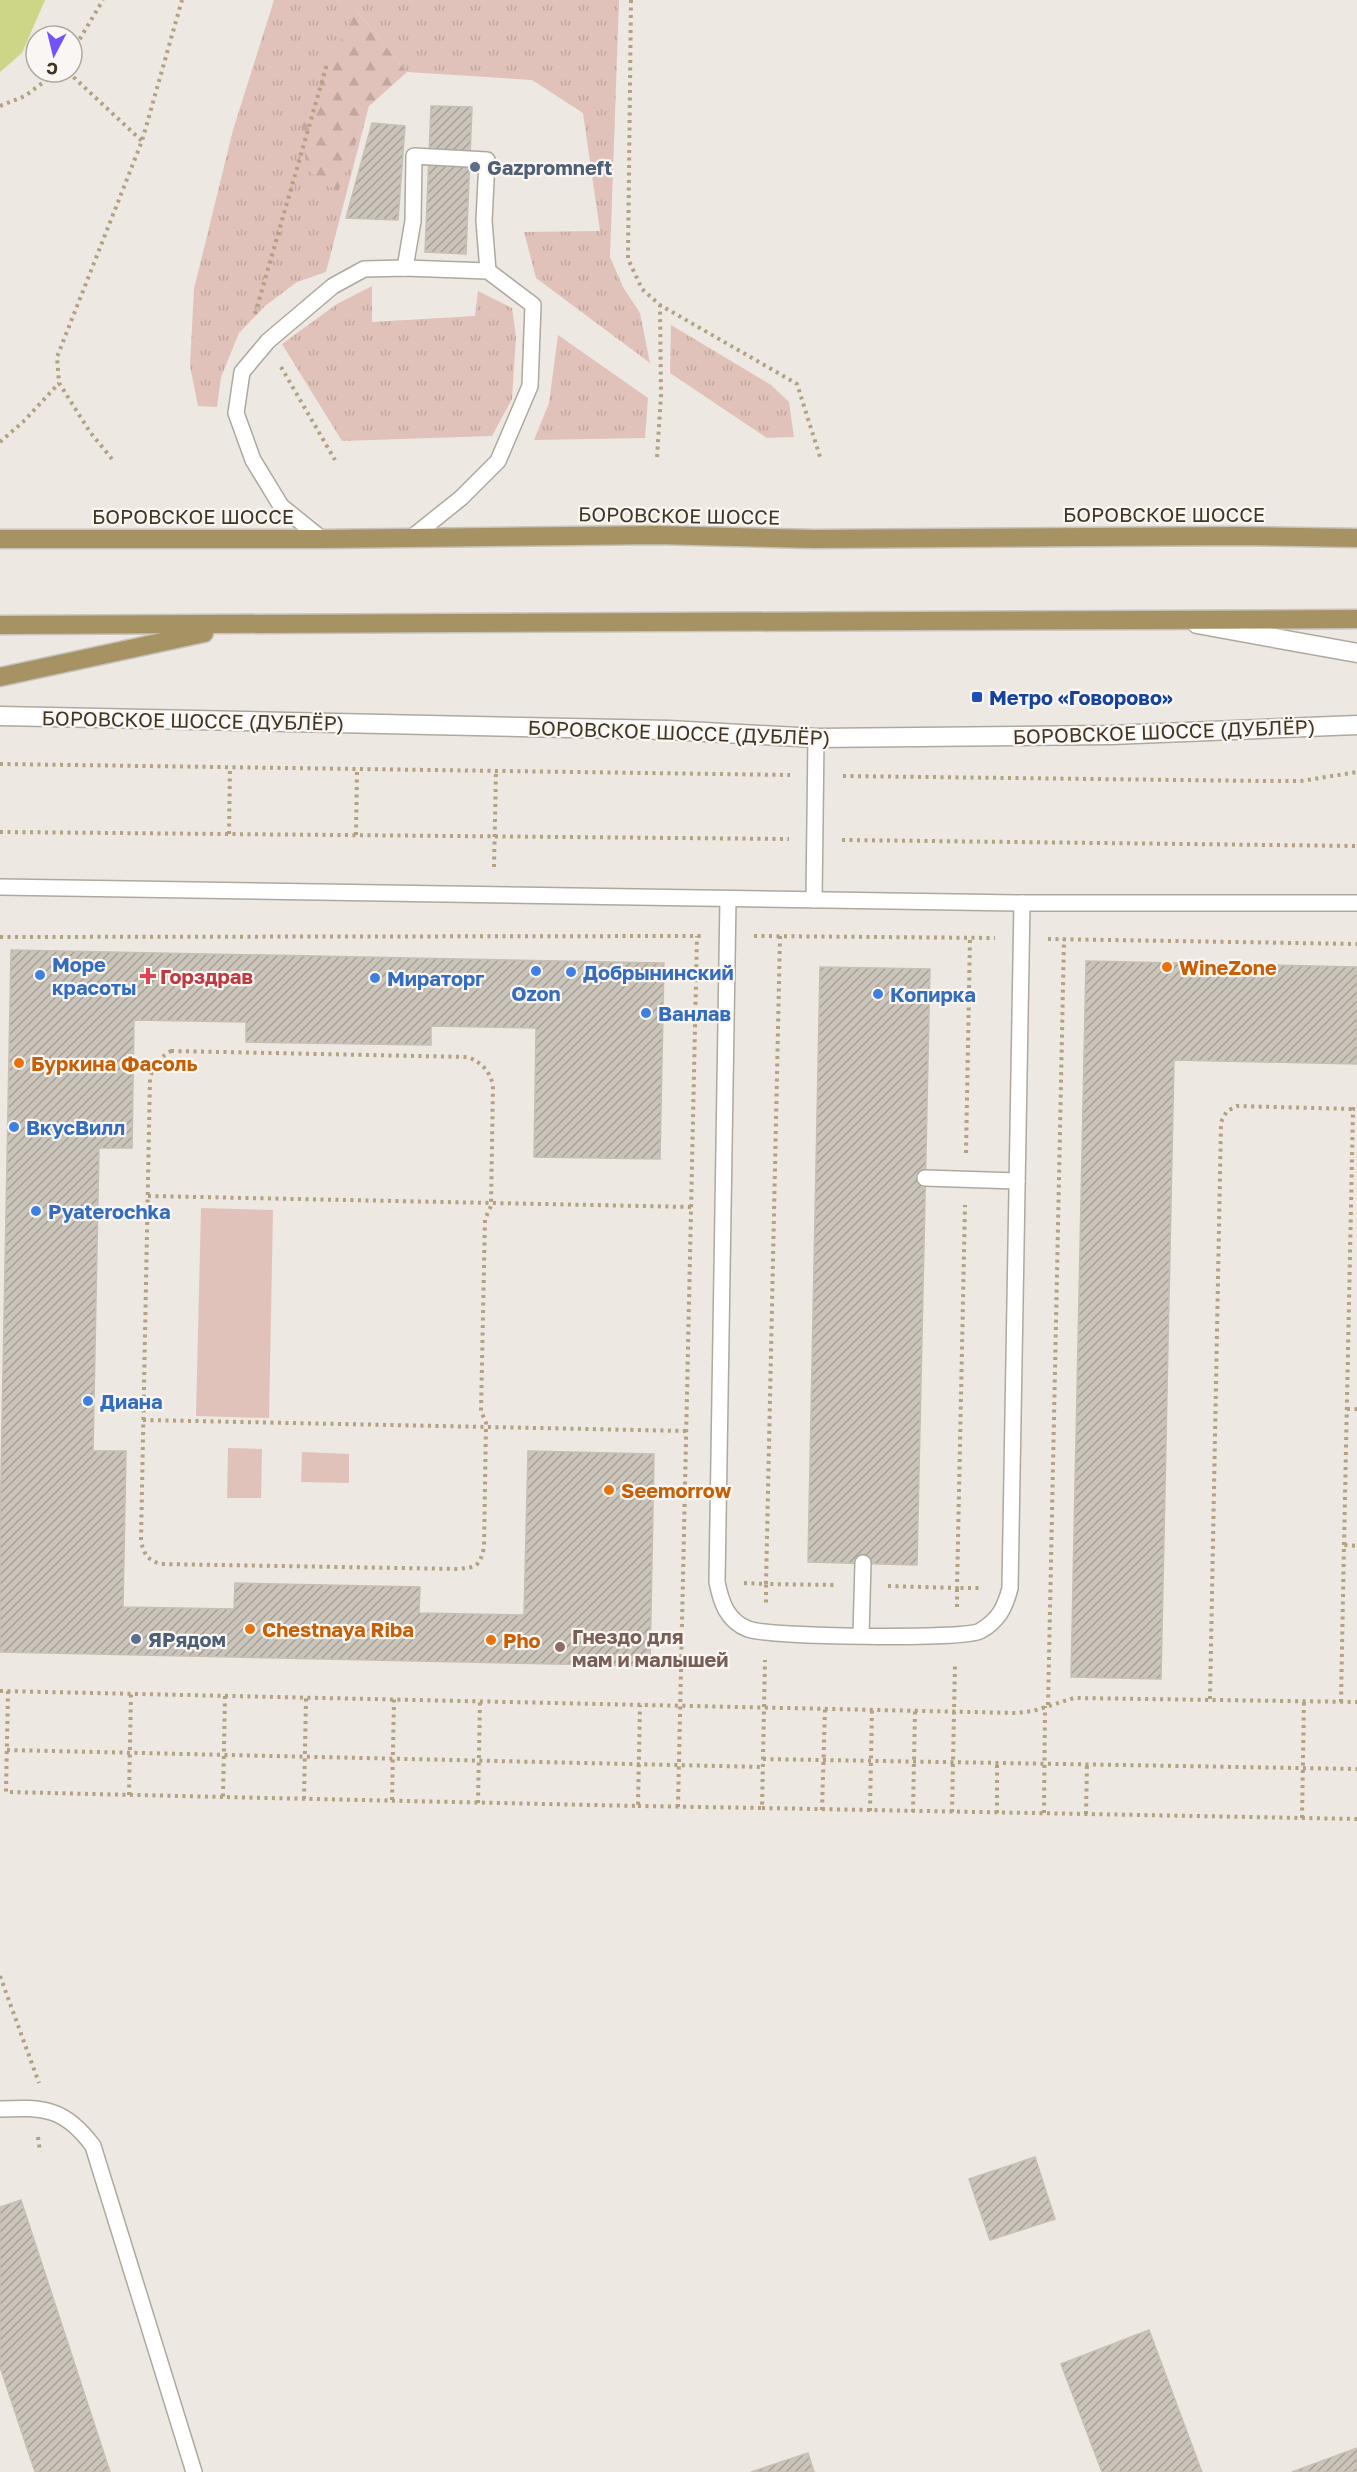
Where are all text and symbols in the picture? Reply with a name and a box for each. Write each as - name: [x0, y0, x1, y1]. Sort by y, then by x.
- north arrow: [24, 24, 84, 84]
- text: С: [45, 58, 59, 80]
- place label: Gazpromneft: [487, 155, 612, 179]
- marker: Gazpromneft: [468, 160, 482, 174]
- street label: БОРОВСКОЕ ШОССЕ: [578, 501, 780, 529]
- street label: БОРОВСКОЕ ШОССЕ: [1063, 502, 1265, 526]
- street label: БОРОВСКОЕ ШОССЕ: [92, 504, 294, 528]
- place label: Метро «Говорово»: [989, 685, 1173, 709]
- marker: Метро «Говорово»: [970, 690, 984, 704]
- street label: БОРОВСКОЕ ШОССЕ (ДУБЛЁР): [41, 705, 345, 735]
- street label: БОРОВСКОЕ ШОССЕ (ДУБЛЁР): [1012, 714, 1316, 748]
- street label: БОРОВСКОЕ ШОССЕ (ДУБЛЁР): [527, 715, 831, 749]
- place label: Море красоты: [52, 952, 136, 999]
- place label: WineZone: [1179, 955, 1277, 979]
- place label: Добрынинский: [583, 960, 734, 984]
- marker: WineZone: [1160, 960, 1174, 974]
- place label: Горздрав: [160, 964, 253, 988]
- marker: Ozon: [529, 964, 543, 978]
- marker: Добрынинский: [564, 965, 578, 979]
- place label: Мираторг: [387, 966, 484, 990]
- marker: Море красоты: [33, 968, 47, 982]
- marker: Горздрав: [141, 969, 155, 983]
- marker: Мираторг: [368, 971, 382, 985]
- place label: Ozon: [511, 981, 561, 1005]
- place label: Копирка: [890, 982, 976, 1006]
- marker: Копирка: [871, 987, 885, 1001]
- place label: Ванлав: [658, 1001, 731, 1025]
- marker: Ванлав: [639, 1006, 653, 1020]
- place label: Буркина Фасоль: [31, 1051, 197, 1075]
- marker: Буркина Фасоль: [12, 1056, 26, 1070]
- place label: ВкусВилл: [26, 1115, 125, 1139]
- marker: ВкусВилл: [7, 1120, 21, 1134]
- place label: Pyaterochka: [48, 1199, 171, 1223]
- marker: Pyaterochka: [29, 1204, 43, 1218]
- place label: Диана: [100, 1389, 163, 1413]
- marker: Диана: [81, 1394, 95, 1408]
- place label: Seemorrow: [621, 1478, 732, 1502]
- marker: Seemorrow: [602, 1483, 616, 1497]
- place label: Chestnaya Riba: [262, 1617, 414, 1641]
- marker: Chestnaya Riba: [243, 1622, 257, 1636]
- place label: Гнездо для мам и малышей: [572, 1624, 729, 1671]
- place label: ЯРядом: [148, 1627, 226, 1651]
- place label: Pho: [503, 1628, 541, 1652]
- marker: ЯРядом: [129, 1632, 143, 1646]
- marker: Pho: [484, 1633, 498, 1647]
- marker: Гнездо для мам и малышей: [553, 1640, 567, 1654]

